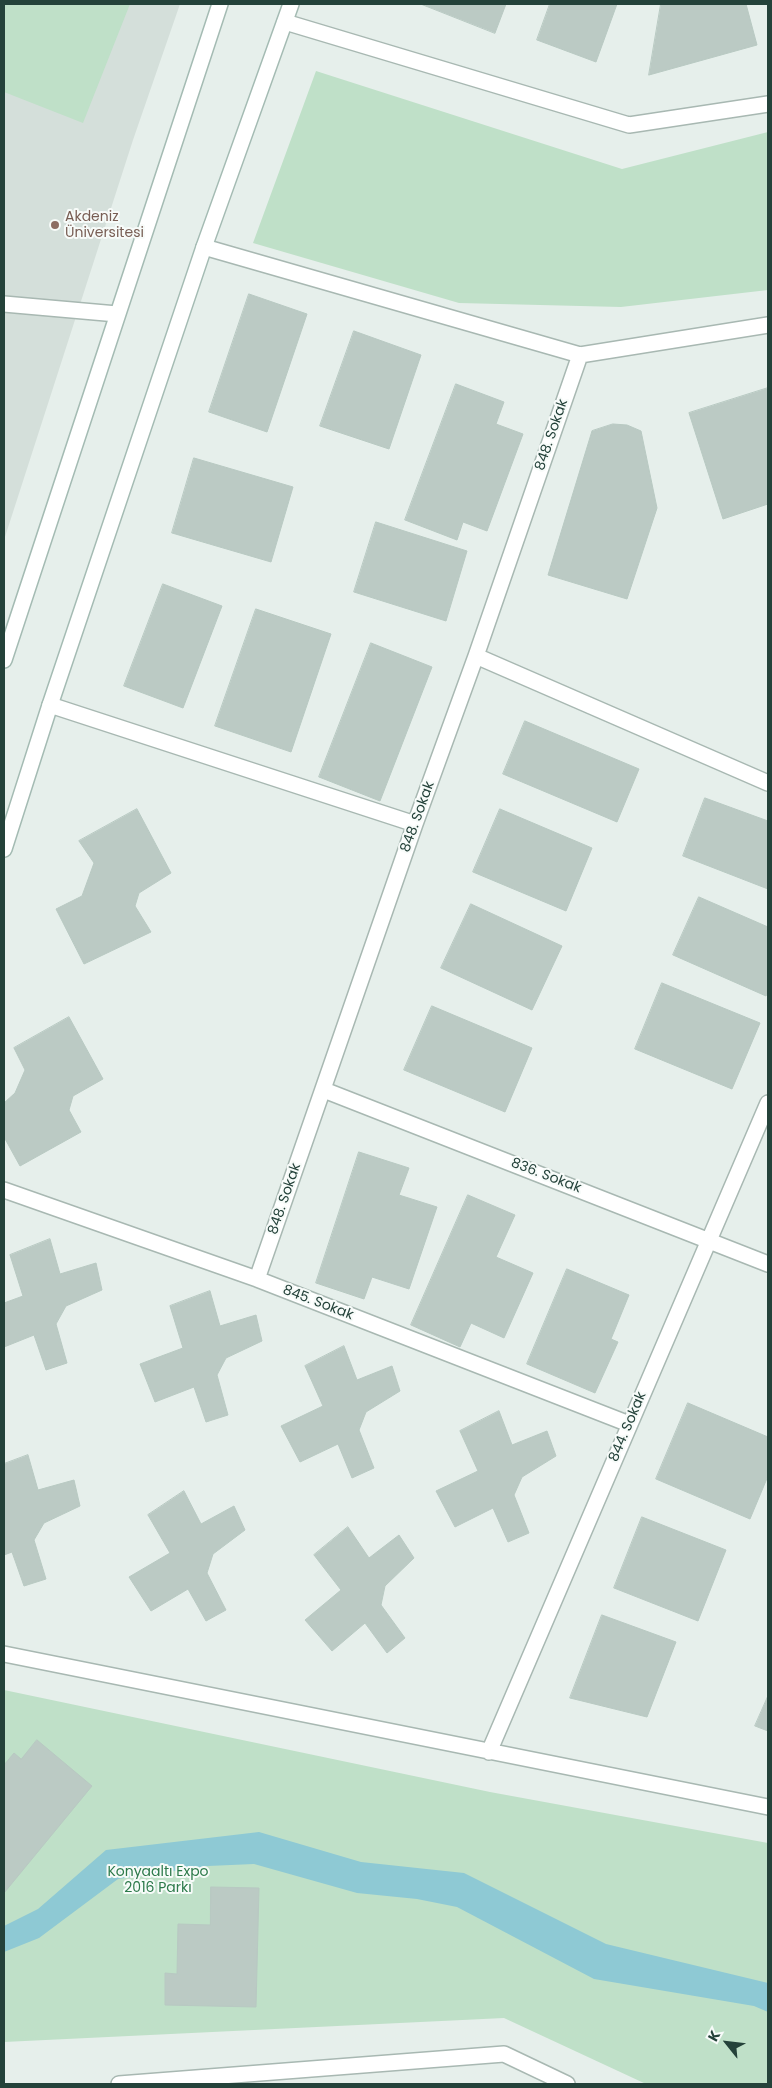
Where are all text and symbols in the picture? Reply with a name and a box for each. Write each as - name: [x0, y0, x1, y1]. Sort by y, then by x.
- place label: Akdeniz Üniversitesi: [65, 209, 144, 242]
- marker: Akdeniz Üniversitesi: [49, 219, 61, 231]
- street label: 848. Sokak: [532, 397, 572, 473]
- street label: 848. Sokak: [397, 779, 439, 855]
- street label: 836. Sokak: [509, 1155, 583, 1197]
- street label: 848. Sokak: [265, 1161, 305, 1237]
- street label: 845. Sokak: [280, 1282, 356, 1324]
- street label: 844. Sokak: [606, 1390, 650, 1464]
- park label: Konyaaltı Expo 2016 Parkı: [107, 1864, 209, 1896]
- north arrow: [702, 2018, 752, 2068]
- text: K: [703, 2027, 725, 2045]

